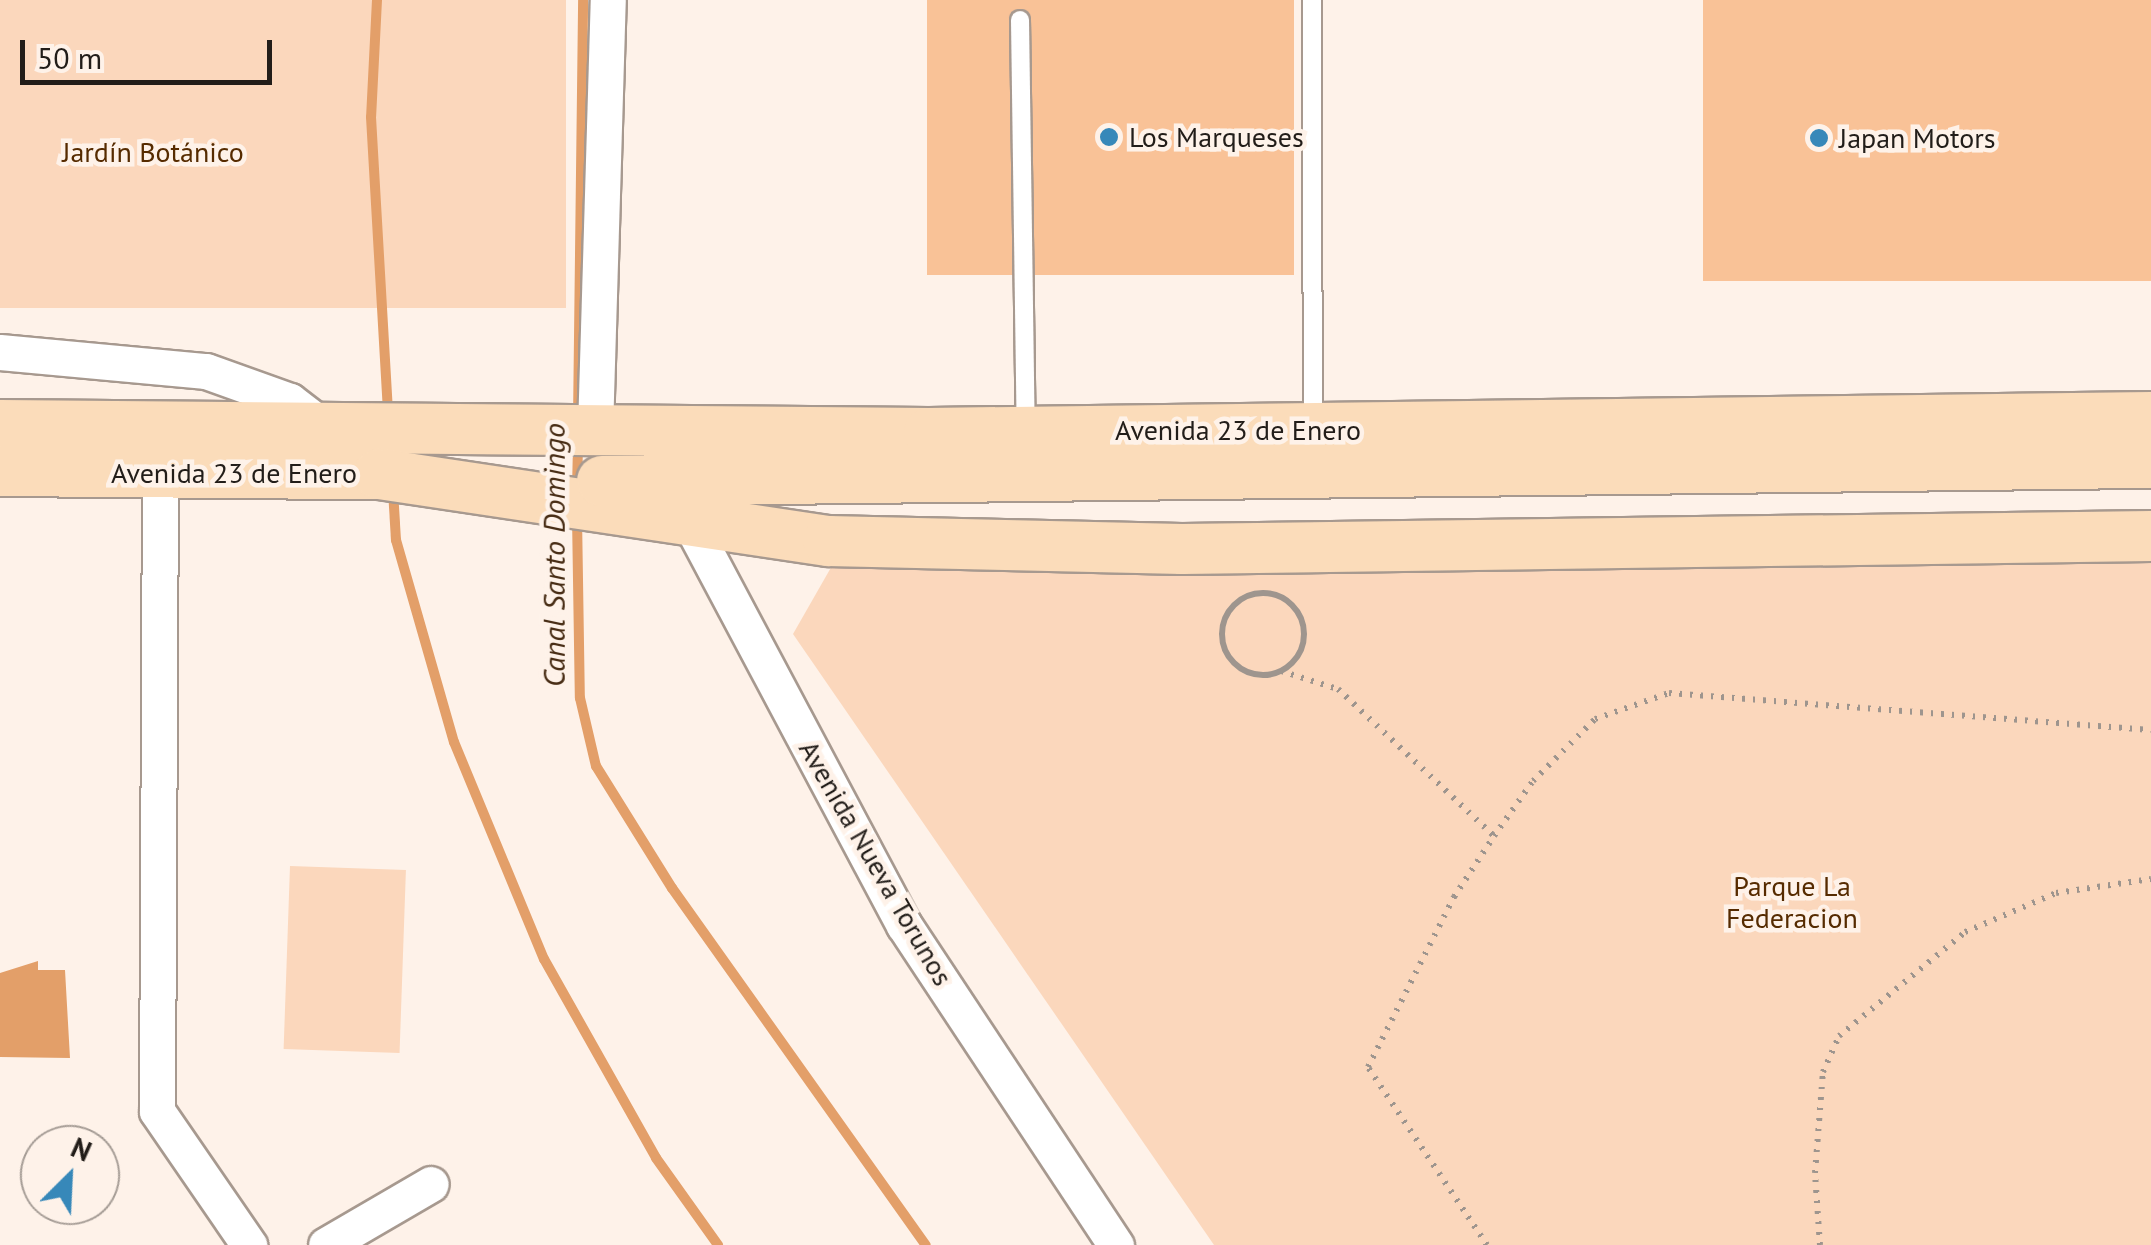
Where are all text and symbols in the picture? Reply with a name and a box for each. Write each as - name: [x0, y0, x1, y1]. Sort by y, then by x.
- scale bar: [25, 20, 278, 82]
- text: 50 m: [37, 38, 102, 77]
- place label: Los Marqueses: [1129, 120, 1304, 154]
- place label: Japan Motors: [1839, 121, 1996, 155]
- marker: Los Marqueses: [1098, 126, 1120, 148]
- marker: Japan Motors: [1808, 127, 1830, 149]
- park label: Jardín Botánico: [62, 135, 244, 169]
- street label: Avenida 23 de Enero: [1115, 413, 1361, 447]
- water label: Canal Santo Domingo: [536, 423, 572, 687]
- street label: Avenida 23 de Enero: [111, 456, 357, 490]
- street label: Avenida Nueva Torunos: [792, 734, 960, 992]
- park label: Parque La Federacion: [1726, 869, 1858, 935]
- north arrow: [20, 1125, 120, 1225]
- text: N: [66, 1128, 98, 1170]

